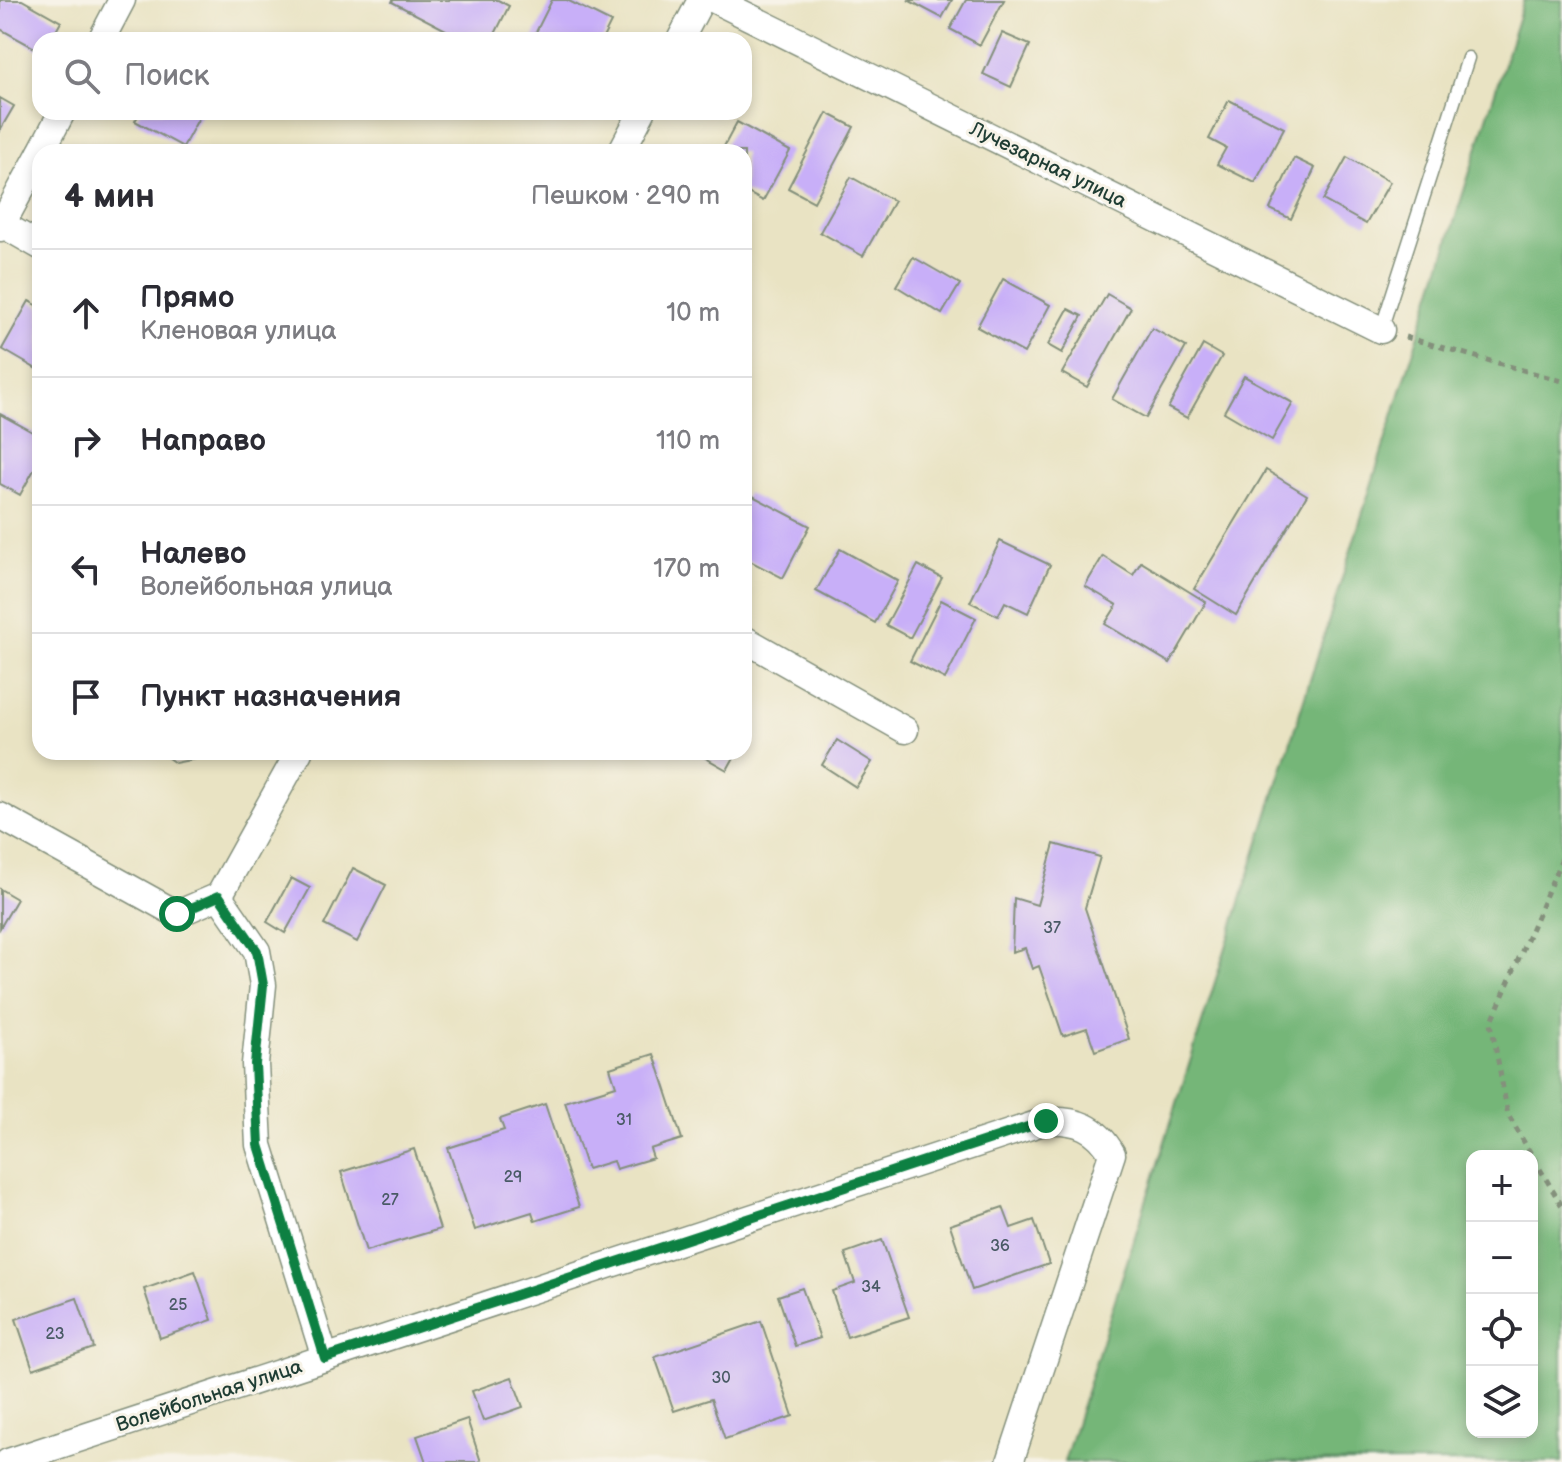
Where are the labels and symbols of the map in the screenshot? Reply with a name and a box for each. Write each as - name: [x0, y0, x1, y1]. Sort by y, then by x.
- street label: Лучезарная улица: [965, 116, 1130, 213]
- route start: [159, 896, 195, 932]
- house number: 37: [1043, 919, 1061, 938]
- route end: [1028, 1103, 1064, 1139]
- house number: 31: [616, 1111, 632, 1130]
- house number: 29: [504, 1168, 522, 1187]
- house number: 27: [381, 1191, 399, 1210]
- house number: 36: [990, 1237, 1010, 1256]
- house number: 34: [861, 1278, 881, 1297]
- house number: 25: [169, 1296, 187, 1315]
- house number: 23: [46, 1325, 65, 1344]
- street label: Волейбольная улица: [113, 1355, 305, 1437]
- house number: 30: [711, 1369, 731, 1388]

